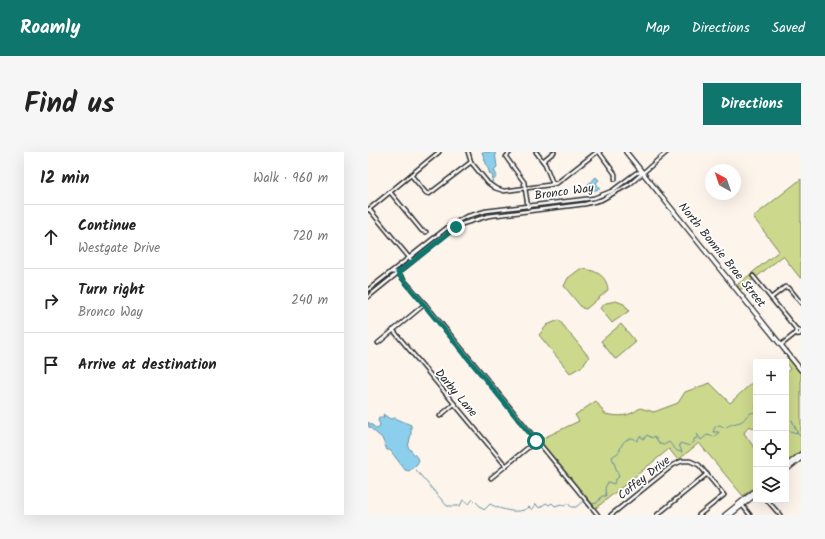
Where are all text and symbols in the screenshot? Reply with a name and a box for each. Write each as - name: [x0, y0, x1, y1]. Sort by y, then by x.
- text: Roamly: [20, 13, 80, 43]
- text: Map: [645, 17, 670, 39]
- text: Directions: [692, 17, 750, 39]
- text: Saved: [772, 17, 805, 39]
- text: Find us: [24, 82, 115, 127]
- button: Directions: [703, 83, 801, 125]
- north arrow: [705, 164, 741, 200]
- text: 12 min: [40, 165, 89, 192]
- text: Walk · 960 m: [253, 168, 328, 189]
- street label: Bronco Way: [533, 178, 595, 206]
- street label: North Bonnie Brae Street: [674, 198, 771, 312]
- text: Continue: [78, 214, 136, 238]
- route end: [447, 218, 465, 236]
- icon: ahead: [40, 226, 62, 248]
- text: 720 m: [292, 226, 328, 247]
- text: Westgate Drive: [78, 238, 160, 259]
- text: Turn right: [78, 278, 145, 302]
- icon: right: [40, 290, 62, 312]
- text: 240 m: [291, 290, 328, 311]
- text: Bronco Way: [78, 302, 143, 323]
- text: Arrive at destination: [78, 353, 217, 377]
- icon: arrive: [40, 354, 62, 376]
- map controls: [753, 359, 789, 503]
- button: +: [753, 359, 789, 395]
- street label: Darby Lane: [430, 365, 482, 422]
- button: −: [753, 395, 789, 431]
- button: locate: [753, 431, 789, 467]
- route start: [527, 432, 545, 450]
- street label: Coffey Drive: [614, 451, 675, 505]
- button: layers: [753, 467, 789, 503]

